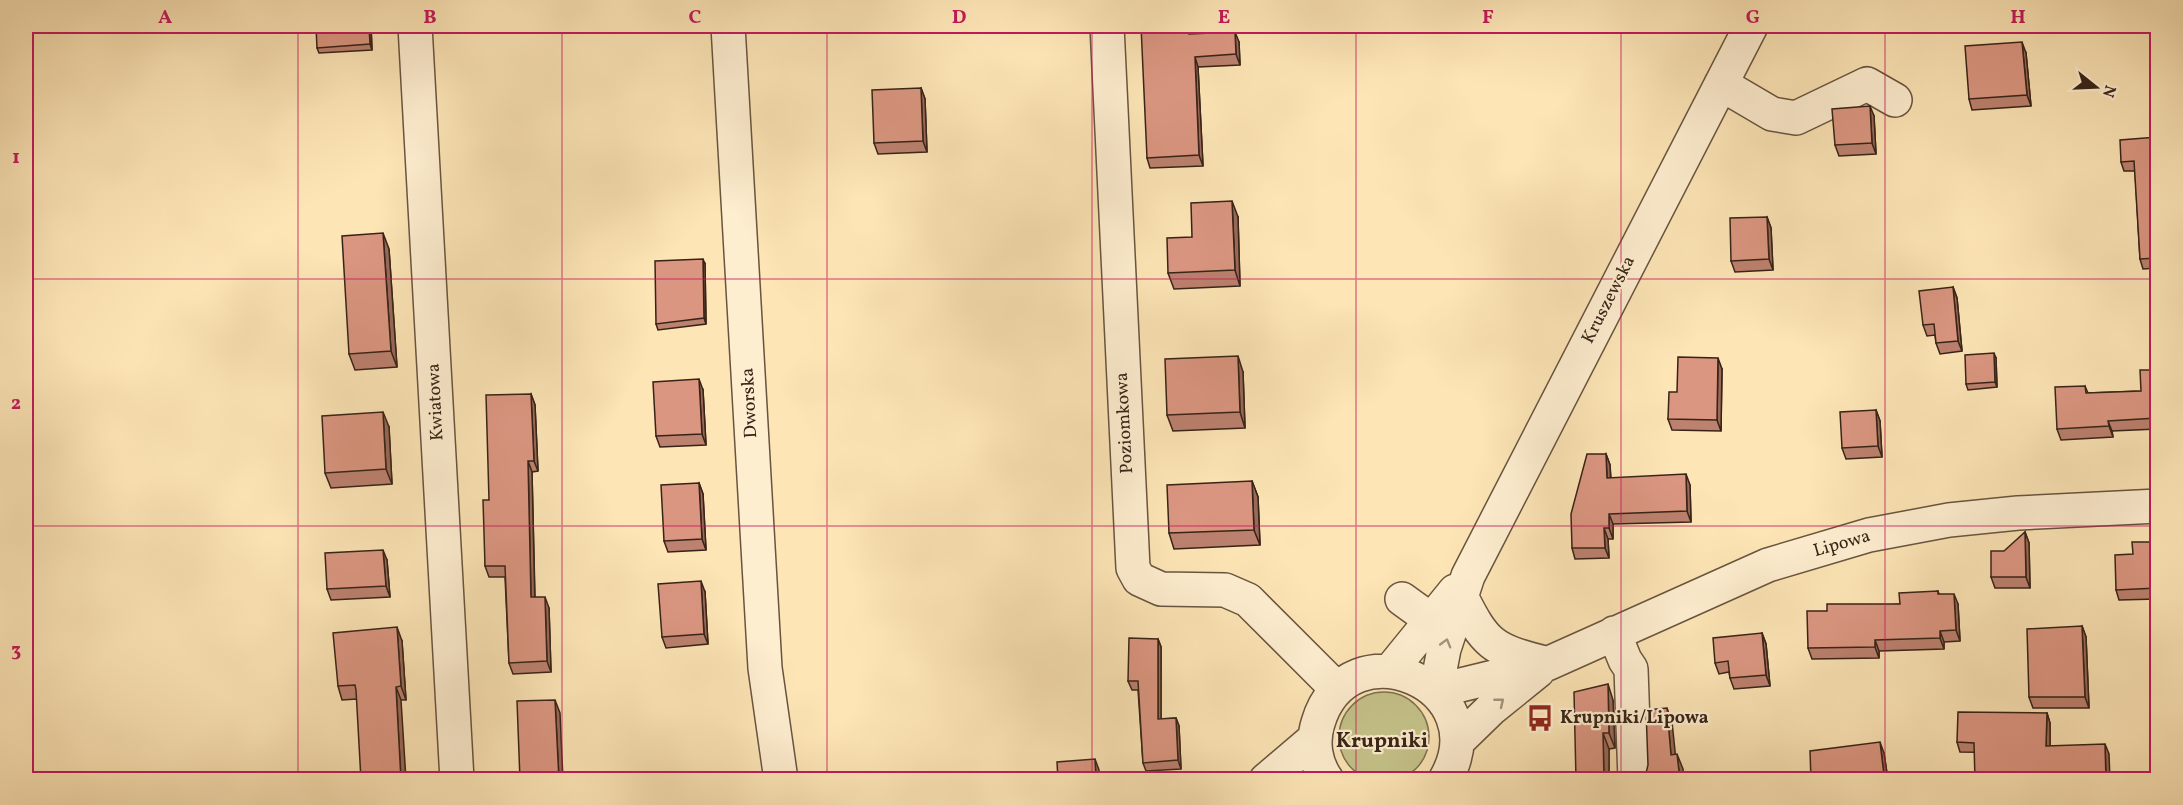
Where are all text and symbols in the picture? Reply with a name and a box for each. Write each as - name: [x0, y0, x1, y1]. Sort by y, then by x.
- text: A: [158, 4, 172, 32]
- text: B: [423, 4, 437, 32]
- text: C: [689, 4, 702, 32]
- text: D: [952, 4, 966, 32]
- text: E: [1218, 4, 1230, 32]
- text: F: [1482, 4, 1494, 32]
- text: G: [1746, 4, 1760, 32]
- text: H: [2010, 4, 2026, 32]
- north arrow: [2066, 57, 2126, 117]
- text: N: [2096, 82, 2121, 100]
- text: 1: [12, 144, 20, 172]
- street label: Kruszewska: [1576, 252, 1642, 348]
- street label: Kwiatowa: [421, 363, 451, 441]
- street label: Dworska: [736, 367, 764, 439]
- street label: Poziomkowa: [1110, 372, 1140, 474]
- text: 2: [11, 390, 21, 418]
- street label: Lipowa: [1811, 524, 1873, 564]
- text: 3: [11, 637, 21, 665]
- one-way arrow: [1439, 638, 1451, 649]
- one-way arrow: [1493, 698, 1504, 709]
- bus stop icon: Krupniki/Lipowa: [1525, 703, 1555, 733]
- place label: Krupniki/Lipowa: [1560, 706, 1709, 731]
- district label: Krupniki: [1336, 727, 1428, 756]

